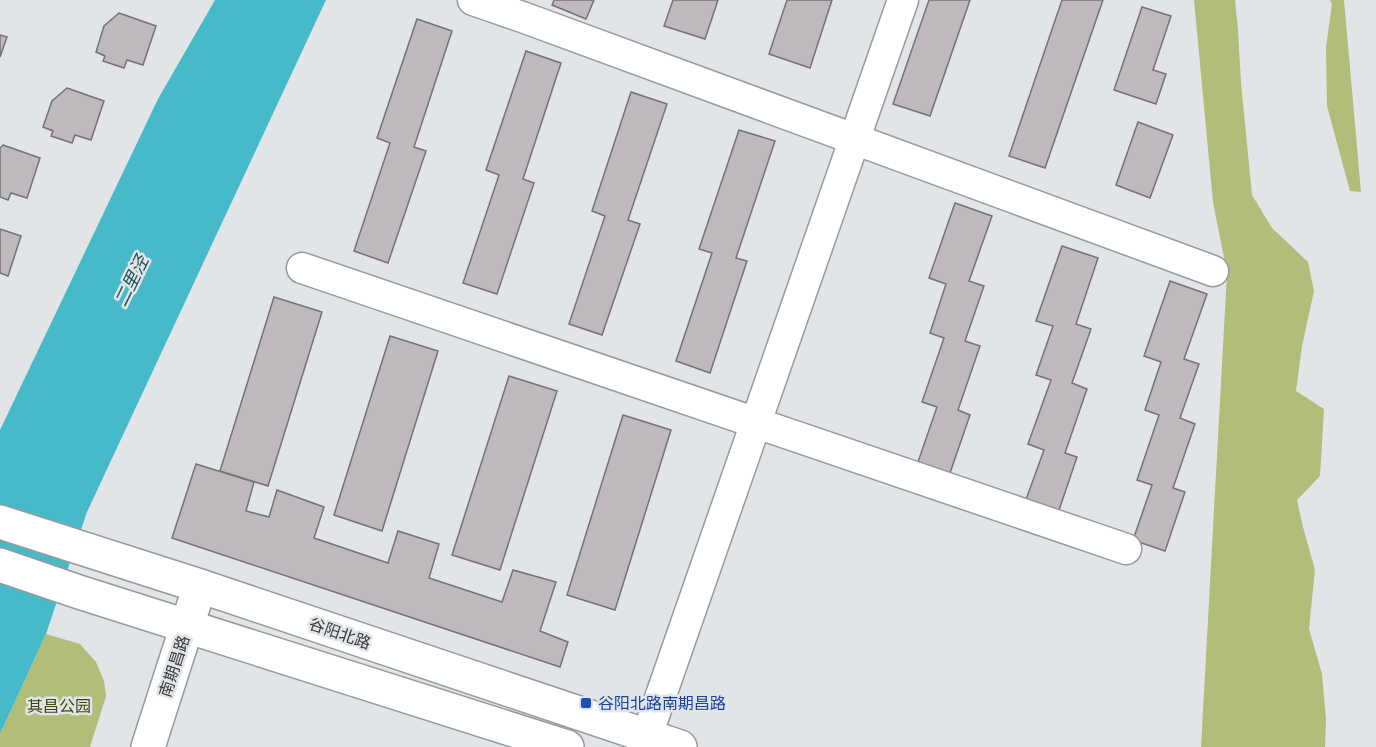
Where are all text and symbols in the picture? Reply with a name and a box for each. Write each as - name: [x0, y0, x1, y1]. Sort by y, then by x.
- water label: 二里泾: [109, 250, 154, 310]
- street label: 谷阳北路: [306, 613, 374, 653]
- street label: 南期昌路: [155, 632, 193, 700]
- place label: 谷阳北路南期昌路: [598, 693, 726, 713]
- park label: 其昌公园: [27, 696, 91, 716]
- marker: 谷阳北路南期昌路: [579, 696, 593, 710]

